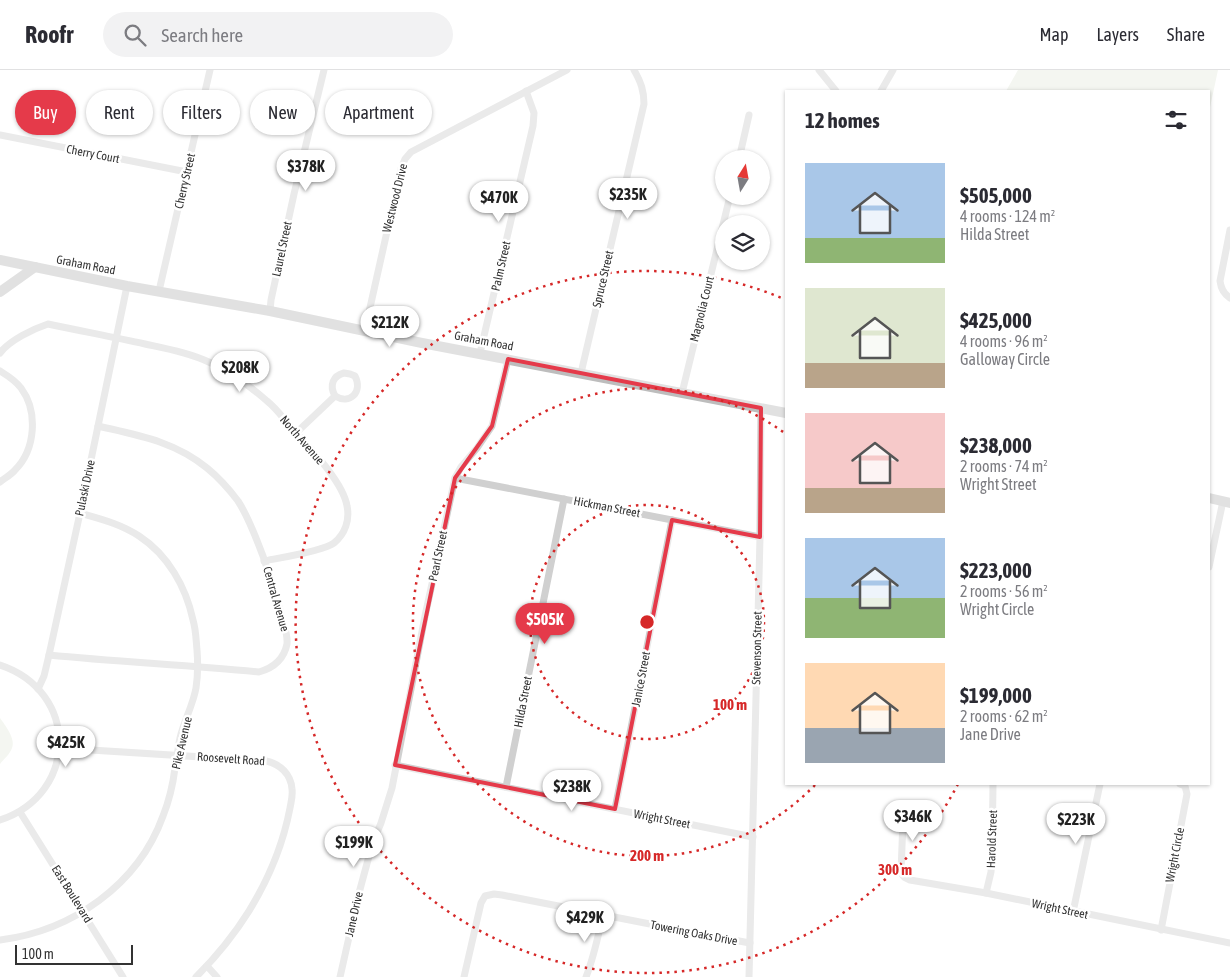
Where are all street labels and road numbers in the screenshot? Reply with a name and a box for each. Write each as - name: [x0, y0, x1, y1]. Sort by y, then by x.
- street label: Cherry Court: [65, 142, 121, 166]
- street label: Cherry Street: [172, 151, 198, 210]
- street label: Westwood Drive: [380, 162, 410, 234]
- street label: Laurel Street: [269, 220, 295, 278]
- street label: Palm Street: [488, 239, 514, 292]
- street label: Spruce Street: [590, 249, 616, 309]
- street label: Graham Road: [55, 252, 117, 278]
- street label: Magnolia Court: [687, 274, 717, 343]
- street label: Graham Road: [453, 328, 515, 354]
- street label: North Avenue: [277, 413, 327, 467]
- street label: Pulaski Drive: [72, 459, 98, 517]
- street label: Hickman Street: [573, 494, 642, 520]
- street label: Pearl Street: [426, 529, 450, 583]
- street label: Central Avenue: [260, 565, 292, 633]
- street label: Stevenson Street: [749, 611, 765, 685]
- street label: Janice Street: [629, 650, 653, 708]
- street label: Hilda Street: [511, 675, 535, 729]
- street label: Pike Avenue: [169, 715, 195, 771]
- street label: Roosevelt Road: [196, 750, 266, 768]
- street label: Wright Street: [632, 807, 692, 831]
- street label: Harold Street: [984, 809, 1000, 868]
- street label: Wright Circle: [1163, 826, 1187, 884]
- street label: East Boulevard: [49, 863, 95, 925]
- street label: Jane Drive: [342, 890, 366, 938]
- street label: Wright Street: [1030, 896, 1090, 922]
- street label: Towering Oaks Drive: [649, 918, 739, 948]

